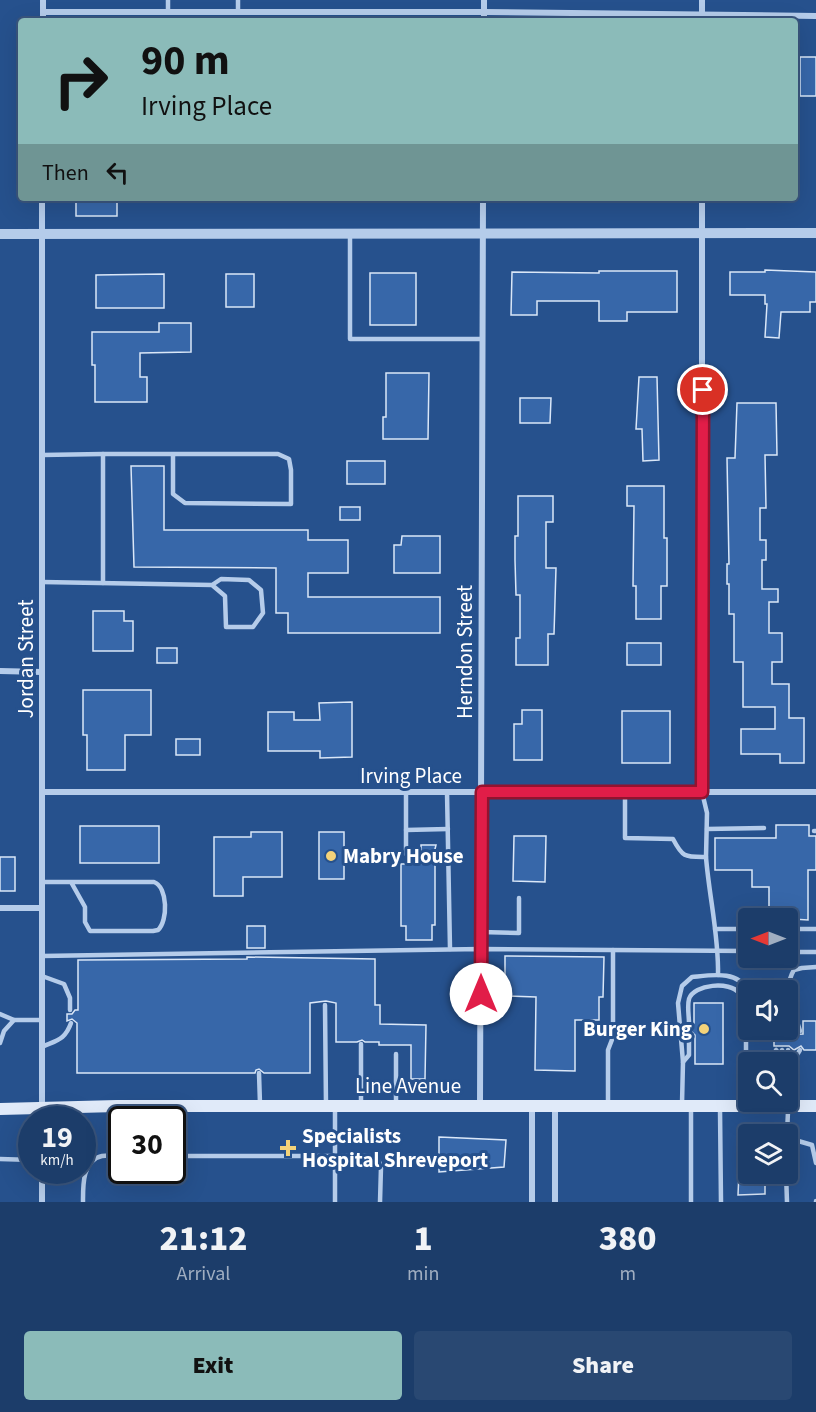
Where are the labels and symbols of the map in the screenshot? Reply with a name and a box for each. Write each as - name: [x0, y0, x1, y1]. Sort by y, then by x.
- pin: [677, 364, 728, 415]
- street label: Herndon Street: [450, 585, 480, 719]
- street label: Jordan Street: [11, 599, 41, 719]
- street label: Irving Place: [360, 761, 462, 791]
- place label: Mabry House: [343, 841, 464, 871]
- marker: Mabry House: [324, 849, 338, 863]
- north arrow: [738, 908, 798, 968]
- position arrow: [449, 962, 513, 1026]
- place label: Burger King: [583, 1014, 692, 1044]
- marker: Burger King: [697, 1022, 711, 1036]
- street label: Line Avenue: [355, 1071, 461, 1101]
- speed limit sign: 30: [108, 1106, 186, 1184]
- place label: Specialists Hospital Shreveport: [302, 1121, 488, 1175]
- marker: Specialists Hospital Shreveport: [279, 1139, 297, 1157]

